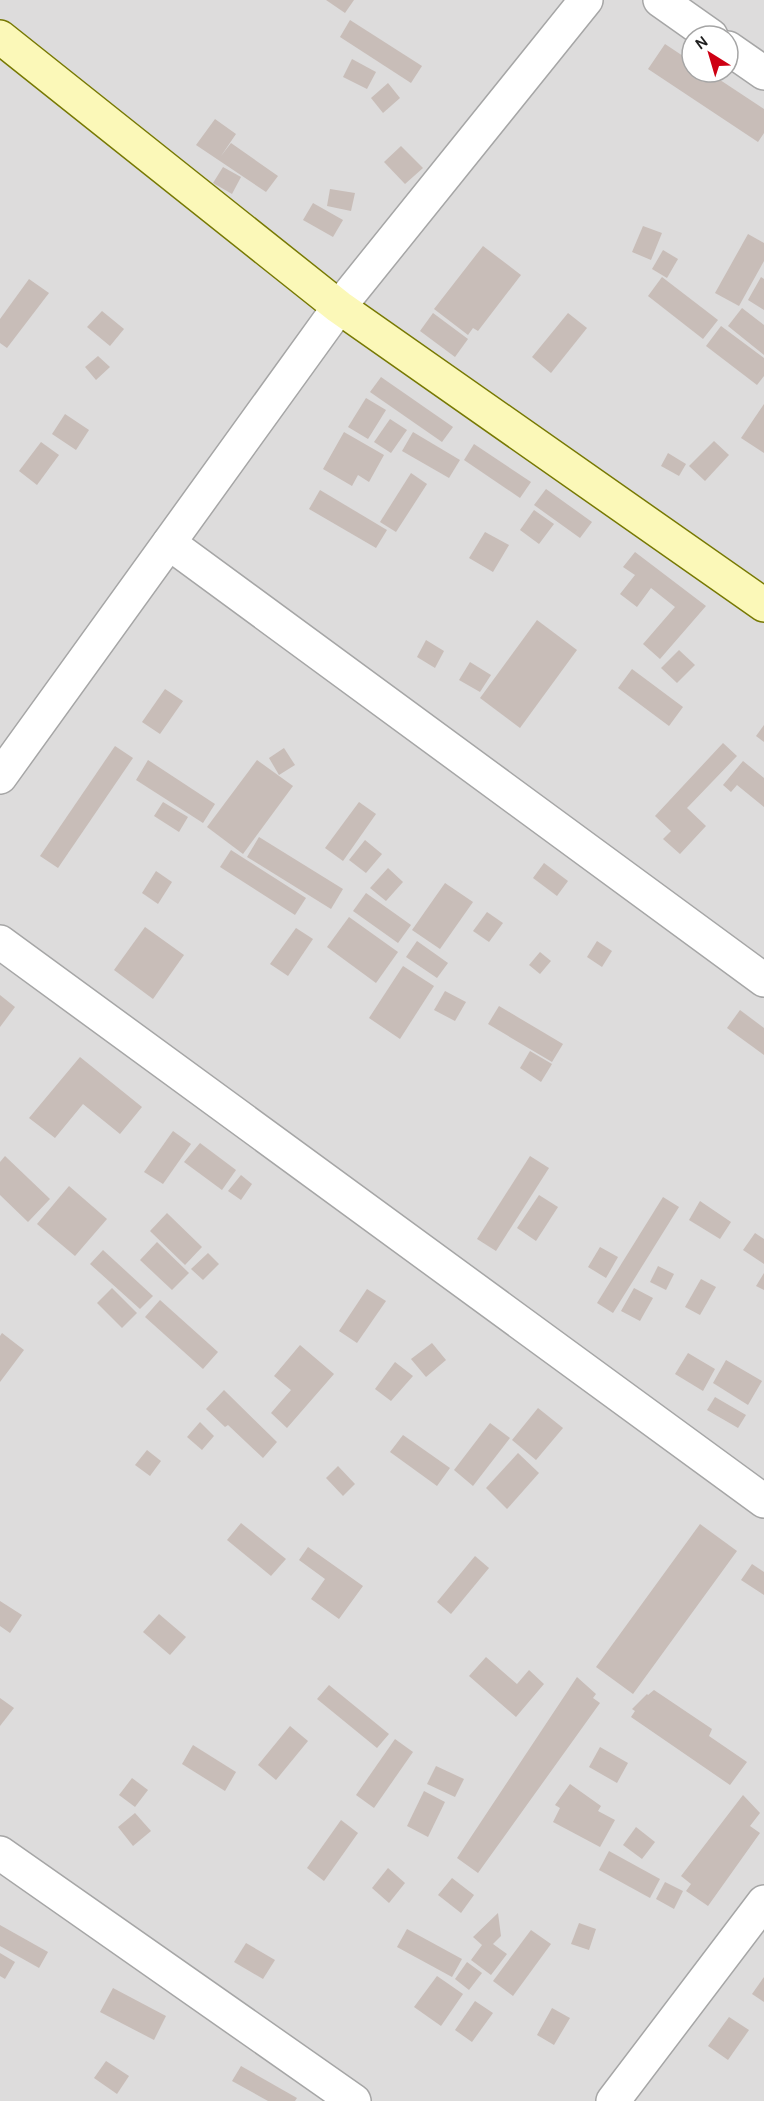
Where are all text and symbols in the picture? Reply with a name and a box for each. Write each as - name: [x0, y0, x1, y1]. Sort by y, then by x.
- north arrow: [680, 24, 740, 84]
- text: N: [691, 31, 712, 53]

